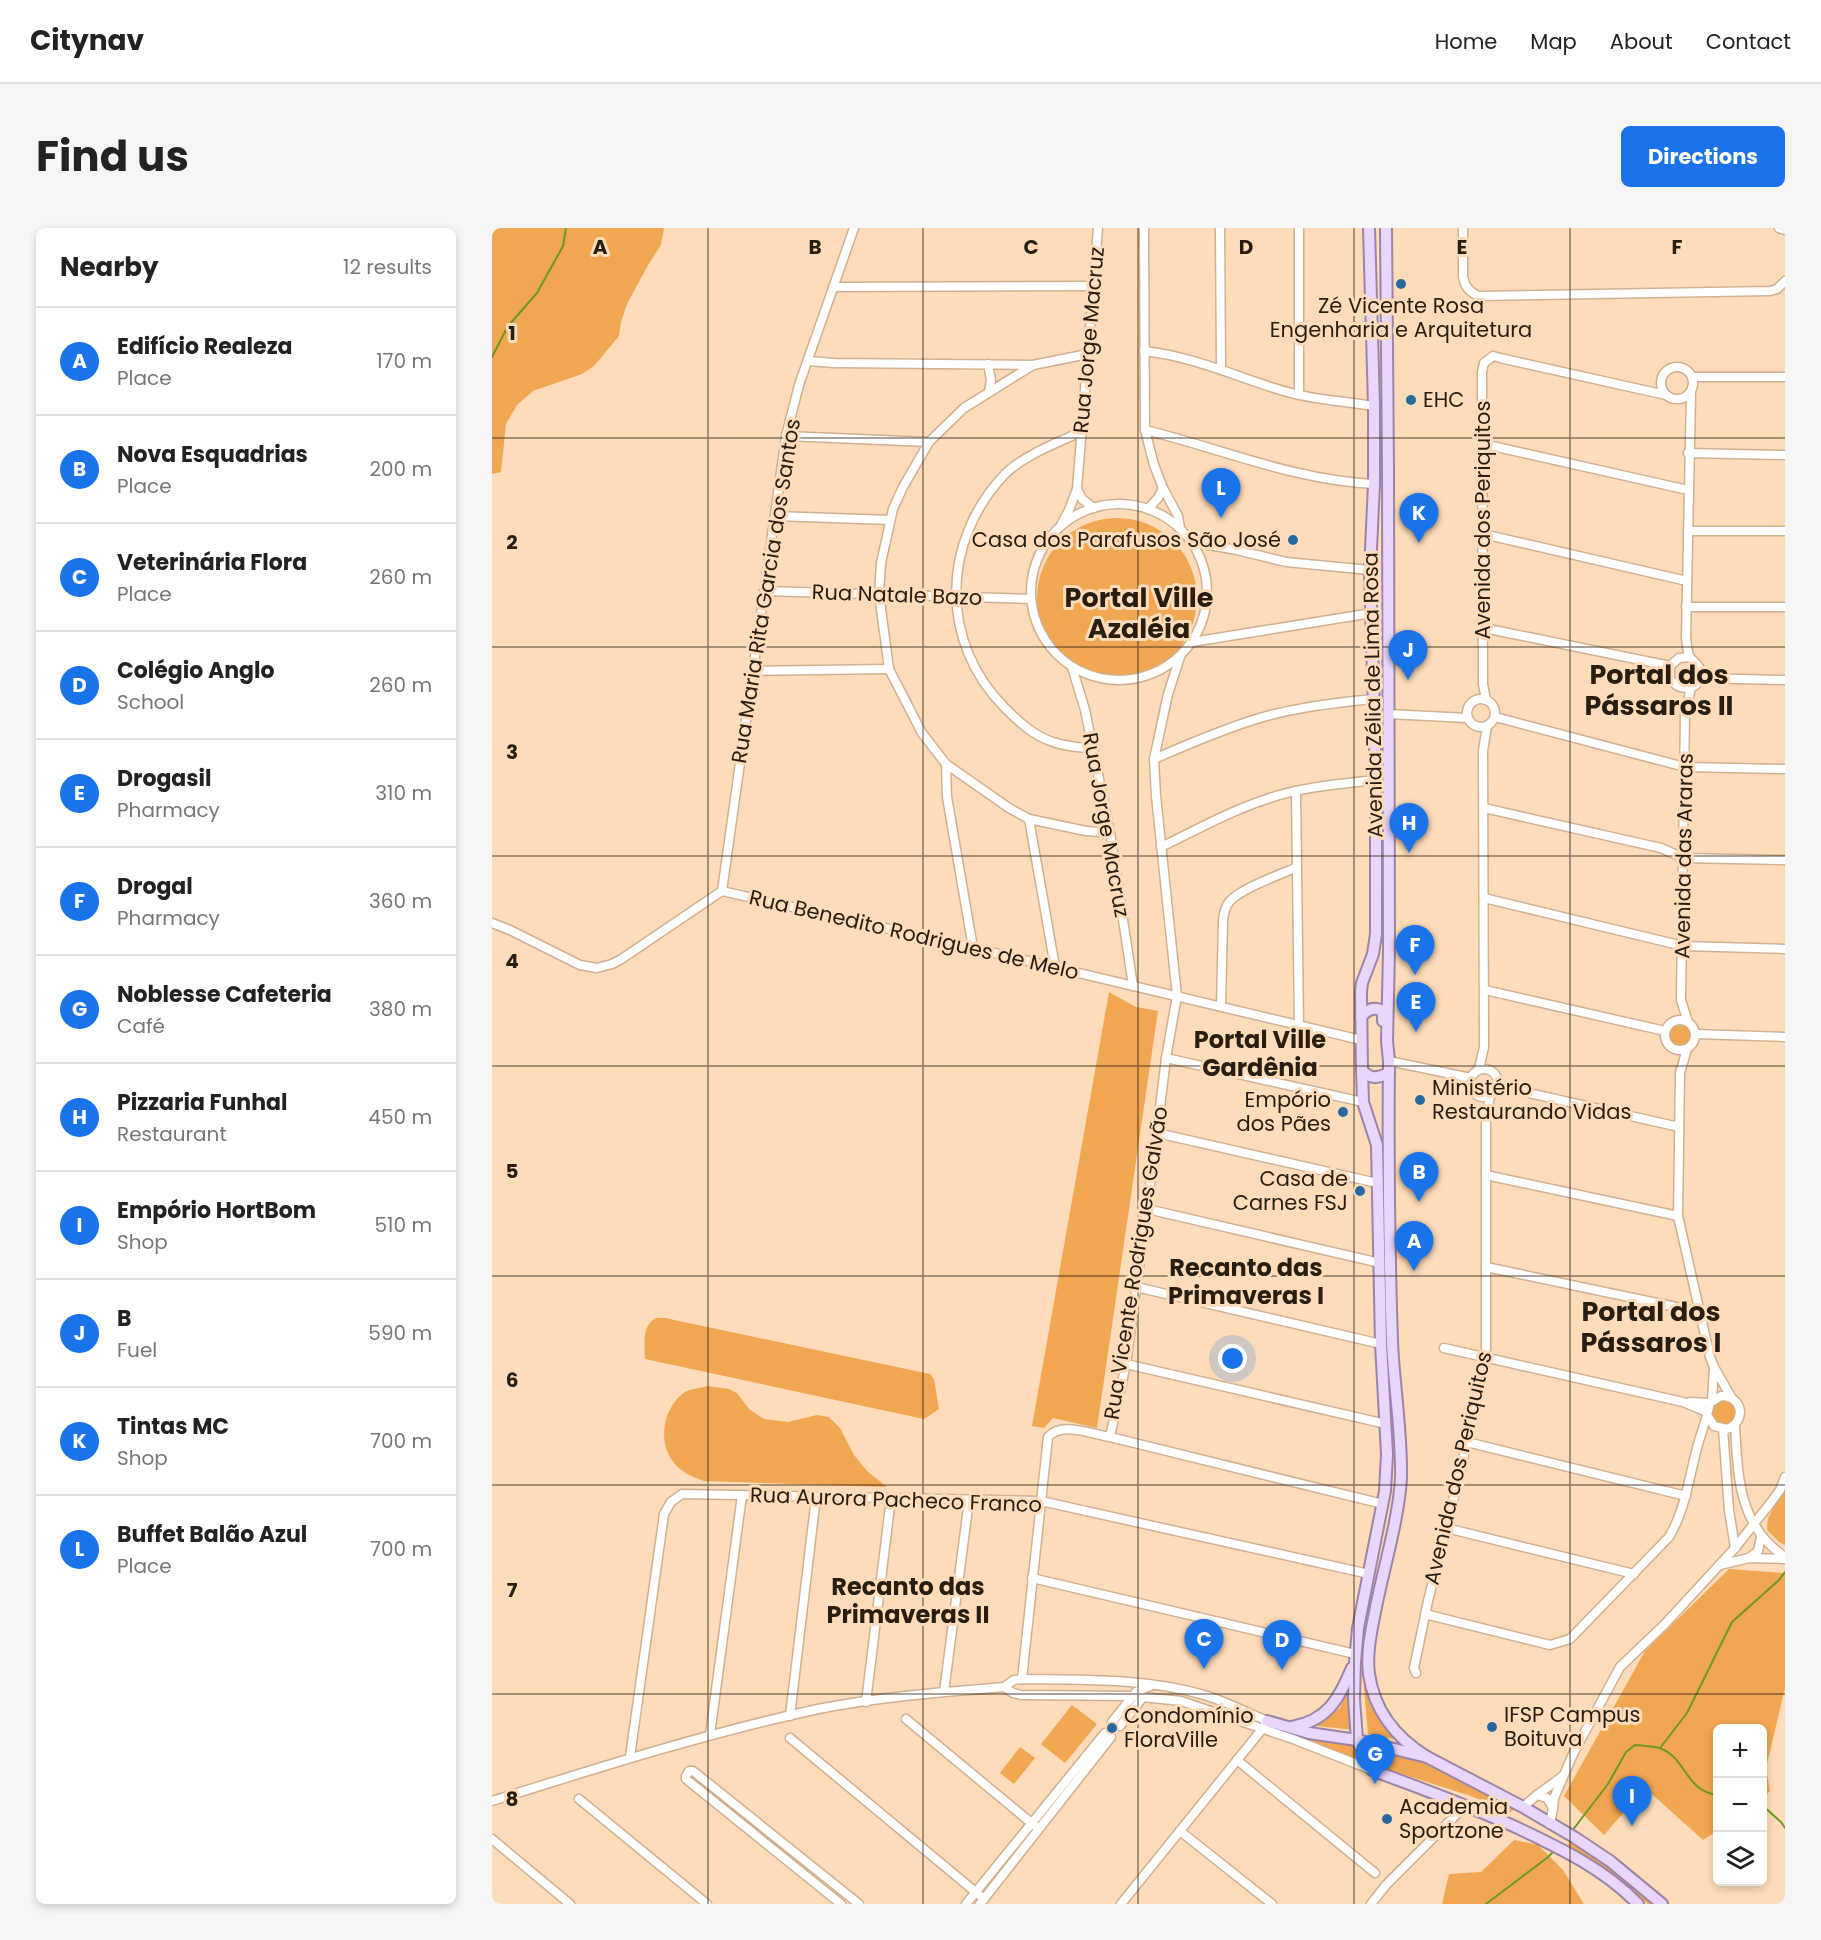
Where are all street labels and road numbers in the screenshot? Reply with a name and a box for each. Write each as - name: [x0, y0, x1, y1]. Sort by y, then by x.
- street label: Rua Jorge Macruz: [1066, 246, 1111, 434]
- street label: Avenida dos Periquitos: [1468, 401, 1497, 639]
- street label: Rua Maria Rita Garcia dos Santos: [724, 416, 807, 765]
- street label: Avenida Zélia de Lima Rosa: [1356, 552, 1389, 838]
- street label: Rua Natale Bazo: [811, 577, 983, 612]
- street label: Rua Jorge Macruz: [1076, 730, 1137, 920]
- street label: Avenida das Araras: [1667, 753, 1700, 959]
- street label: Rua Benedito Rodrigues de Melo: [746, 882, 1082, 987]
- street label: Rua Vicente Rodrigues Galvão: [1096, 1104, 1175, 1422]
- street label: Avenida dos Periquitos: [1417, 1348, 1498, 1587]
- street label: Rua Aurora Pacheco Franco: [750, 1480, 1042, 1519]

